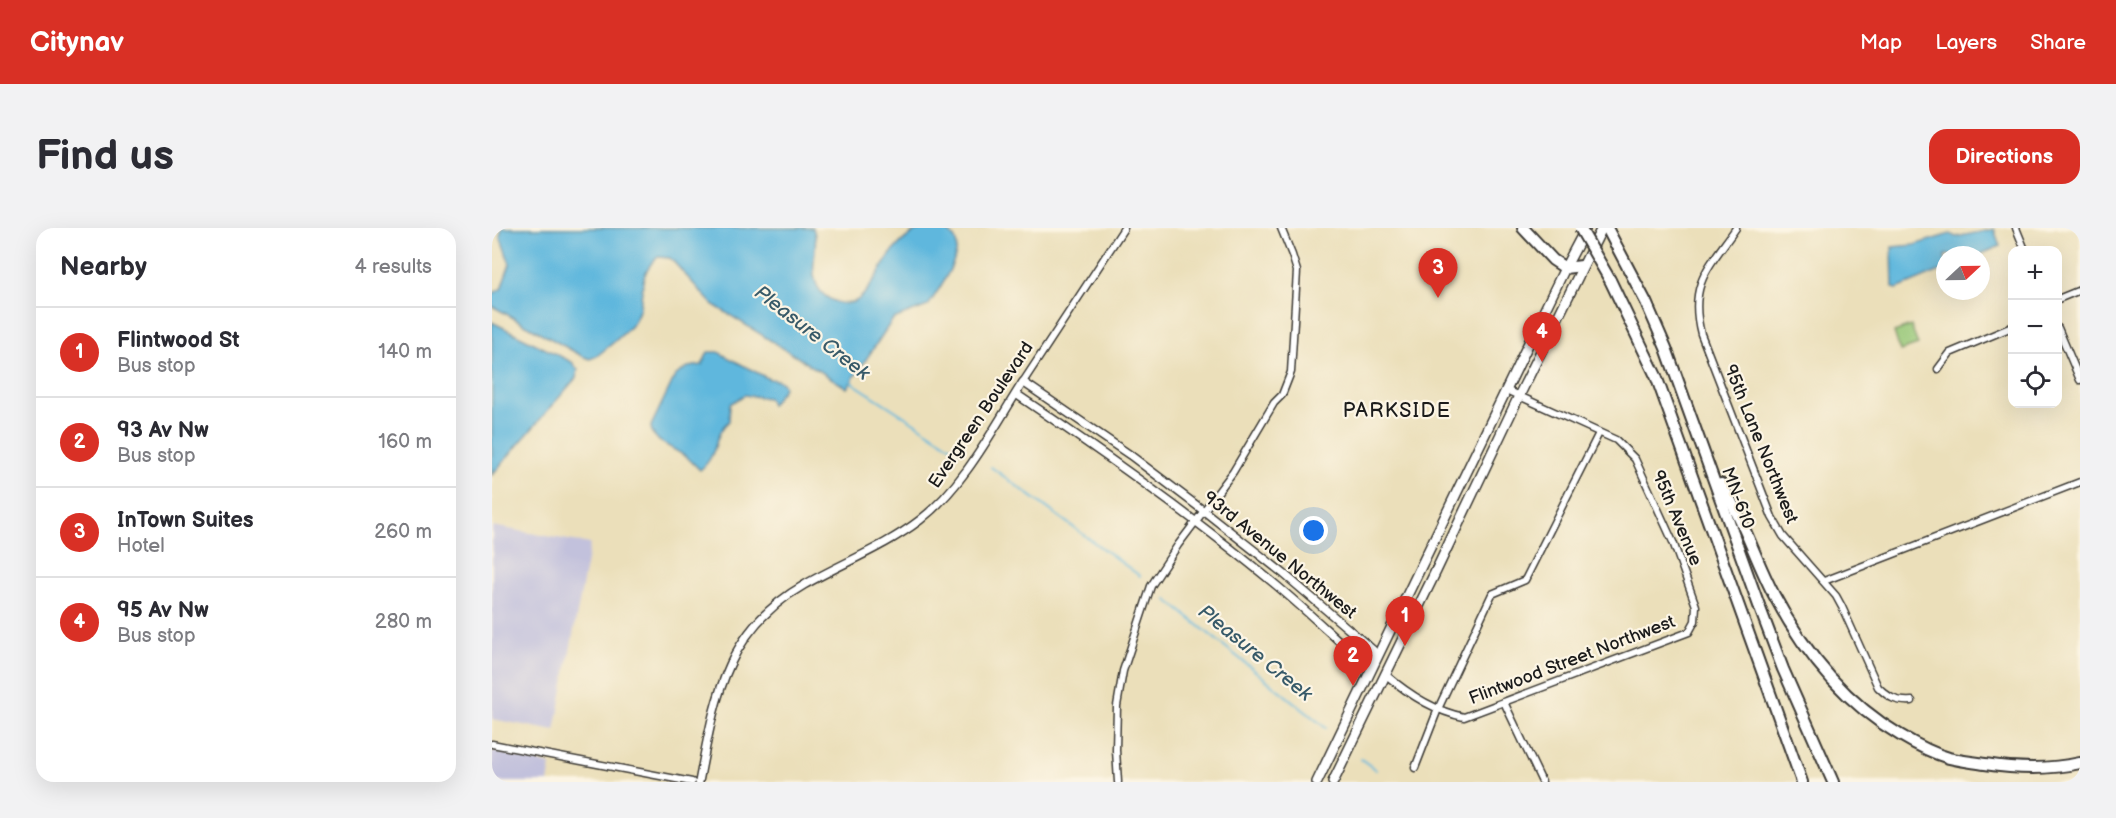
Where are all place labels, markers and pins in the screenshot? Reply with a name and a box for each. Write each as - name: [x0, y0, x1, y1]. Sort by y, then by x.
- pin: 3: [1418, 248, 1458, 298]
- pin: 4: [1522, 312, 1562, 362]
- pin: 1: [1386, 596, 1424, 646]
- pin: 2: [1334, 636, 1372, 686]

